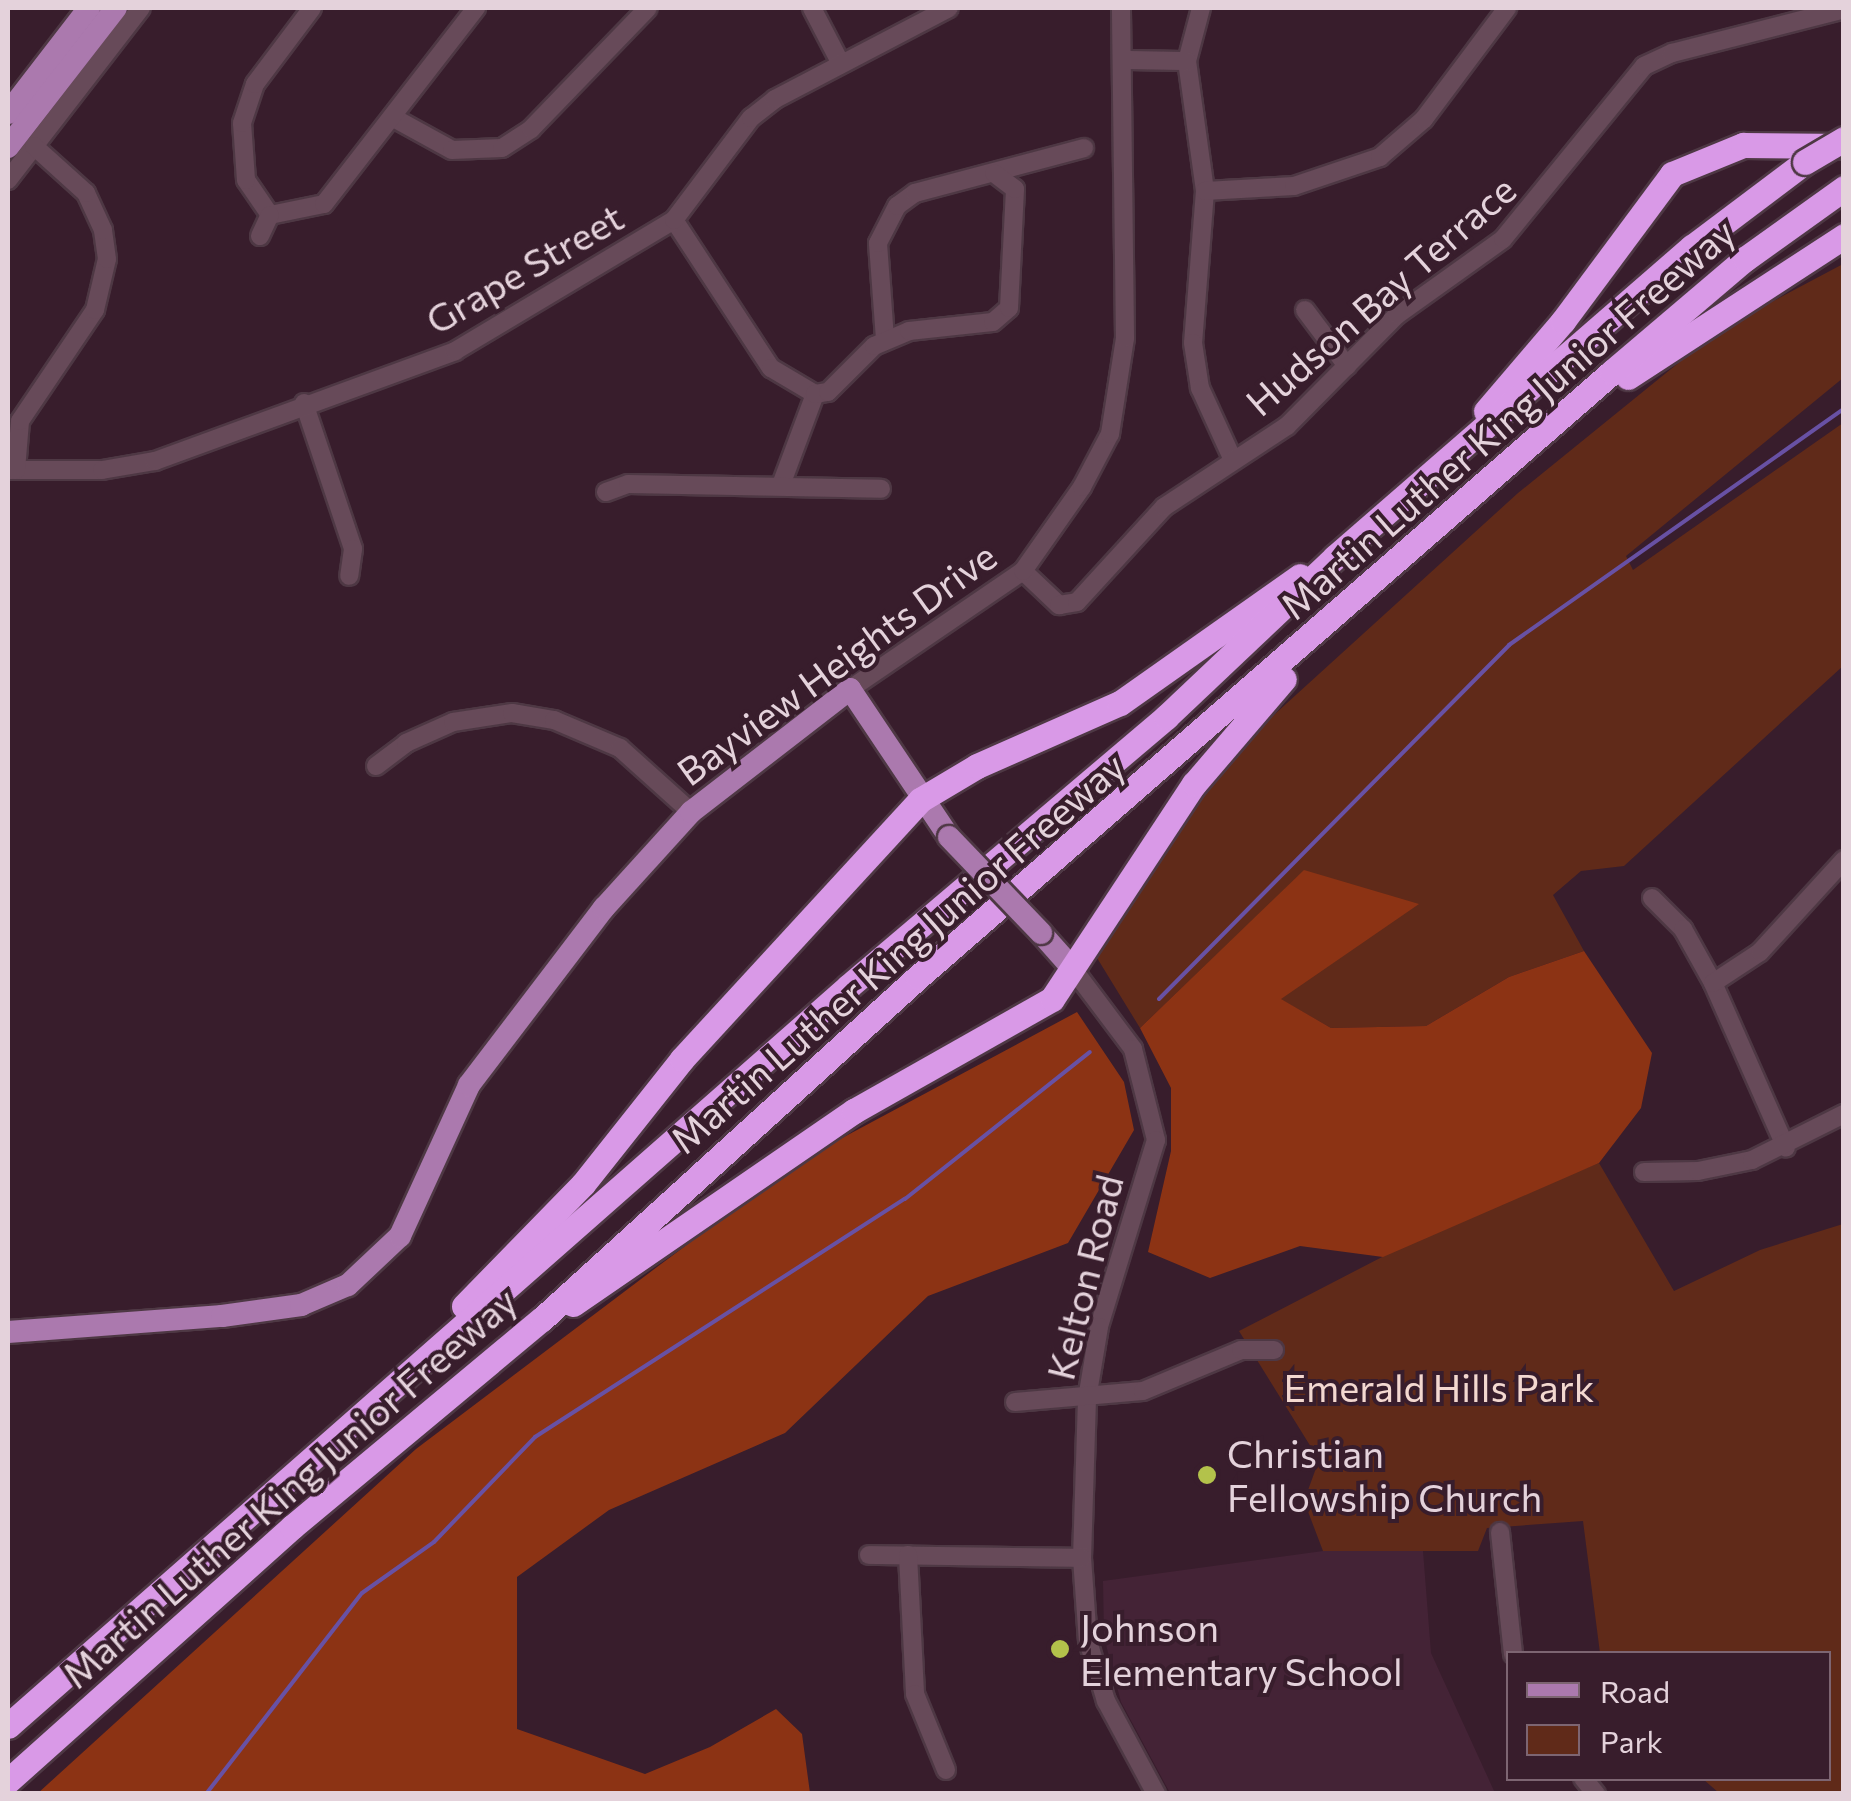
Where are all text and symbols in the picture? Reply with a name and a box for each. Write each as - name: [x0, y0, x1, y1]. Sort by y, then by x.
- street label: Hudson Bay Terrace: [1236, 166, 1524, 424]
- street label: Grape Street: [417, 193, 631, 343]
- street label: Martin Luther King Junior Freeway: [1271, 208, 1743, 628]
- street label: Bayview Heights Drive: [668, 532, 1004, 794]
- street label: Martin Luther King Junior Freeway: [661, 742, 1133, 1162]
- street label: Kelton Road: [1037, 1170, 1131, 1384]
- street label: Martin Luther King Junior Freeway: [53, 1277, 525, 1697]
- park label: Emerald Hills Park: [1284, 1364, 1594, 1410]
- place label: Christian Fellowship Church: [1227, 1430, 1542, 1520]
- marker: Christian Fellowship Church: [1196, 1464, 1218, 1486]
- place label: Johnson Elementary School: [1080, 1604, 1403, 1694]
- marker: Johnson Elementary School: [1049, 1638, 1071, 1660]
- legend: [1506, 1651, 1831, 1781]
- text: Road: [1600, 1672, 1670, 1709]
- text: Park: [1600, 1722, 1663, 1759]

